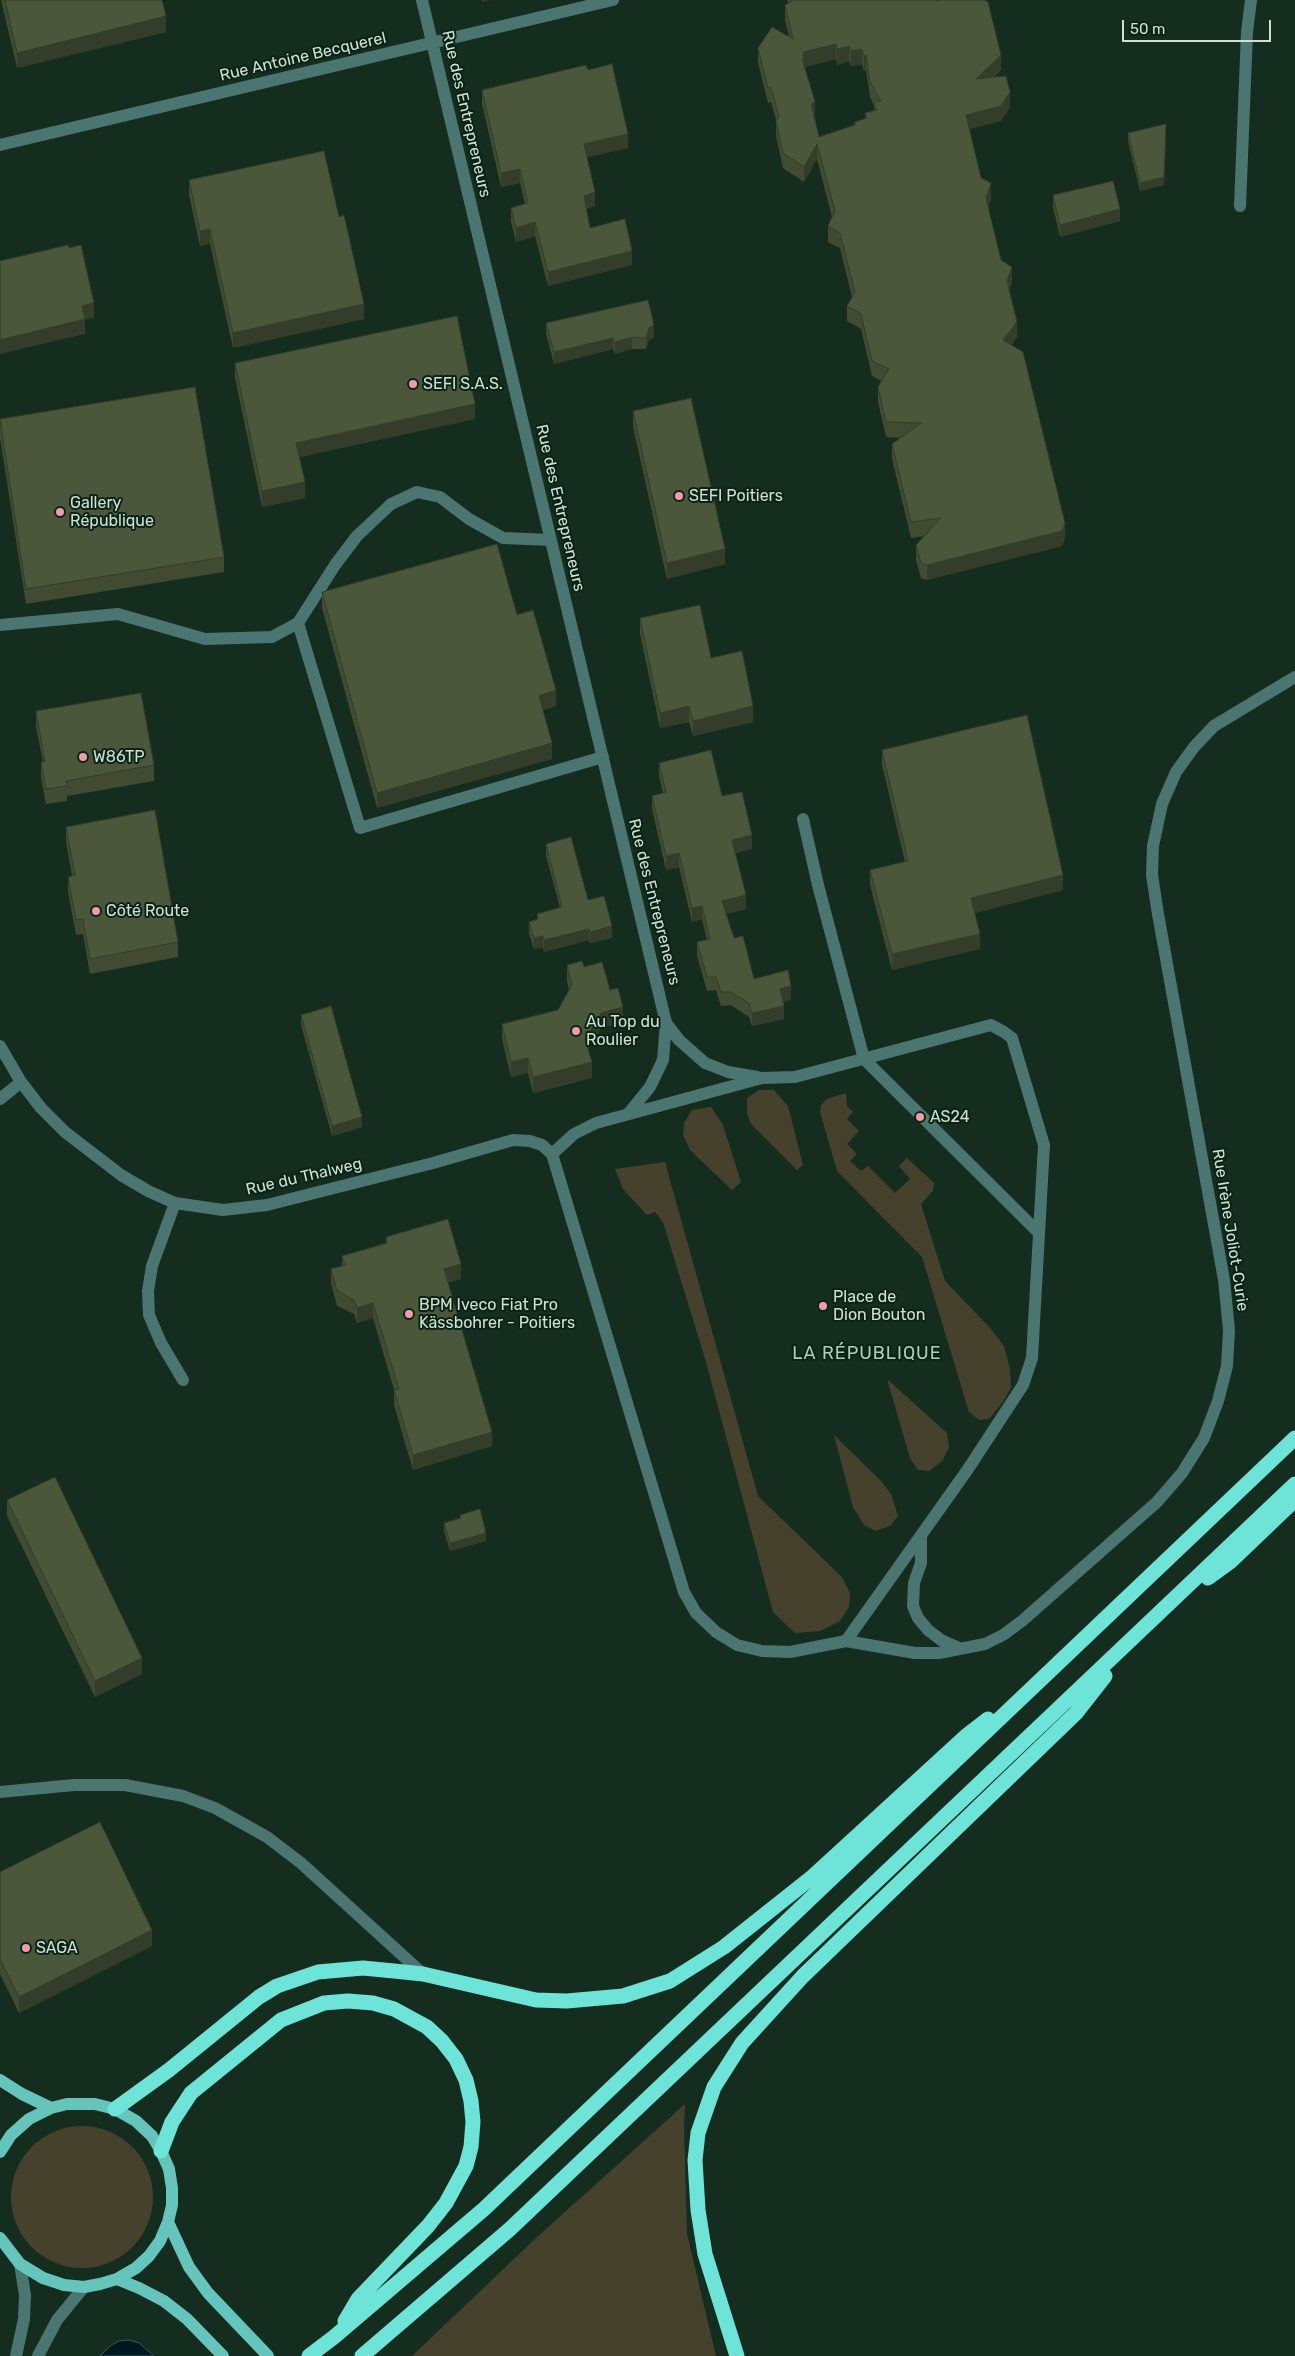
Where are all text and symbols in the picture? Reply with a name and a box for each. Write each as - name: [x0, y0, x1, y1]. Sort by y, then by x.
- scale bar: [1125, 10, 1274, 42]
- text: 50 m: [1130, 20, 1165, 38]
- street label: Rue Antoine Becquerel: [218, 28, 388, 86]
- street label: Rue des Entrepreneurs: [437, 29, 495, 199]
- place label: SEFI S.A.S.: [423, 374, 503, 394]
- marker: SEFI S.A.S.: [407, 378, 419, 390]
- street label: Rue des Entrepreneurs: [531, 423, 589, 593]
- place label: SEFI Poitiers: [689, 486, 783, 506]
- marker: SEFI Poitiers: [673, 490, 685, 502]
- place label: Gallery République: [70, 493, 154, 531]
- marker: Gallery République: [54, 506, 66, 518]
- place label: W86TP: [93, 747, 145, 767]
- marker: W86TP: [77, 751, 89, 763]
- street label: Rue des Entrepreneurs: [624, 817, 684, 987]
- place label: Côté Route: [106, 901, 189, 921]
- marker: Côté Route: [90, 905, 102, 917]
- place label: Au Top du Roulier: [586, 1012, 660, 1050]
- marker: Au Top du Roulier: [570, 1025, 582, 1037]
- place label: AS24: [930, 1107, 970, 1127]
- marker: AS24: [914, 1111, 926, 1123]
- street label: Rue Irène Joliot-Curie: [1208, 1147, 1252, 1313]
- street label: Rue du Thalweg: [244, 1154, 364, 1200]
- place label: Place de Dion Bouton: [833, 1287, 925, 1325]
- place label: BPM Iveco Fiat Pro Kässbohrer - Poitiers: [419, 1295, 575, 1333]
- marker: Place de Dion Bouton: [817, 1300, 829, 1312]
- marker: BPM Iveco Fiat Pro Kässbohrer - Poitiers: [403, 1308, 415, 1320]
- district label: LA RÉPUBLIQUE: [791, 1343, 943, 1365]
- place label: SAGA: [36, 1938, 78, 1958]
- marker: SAGA: [20, 1942, 32, 1954]

